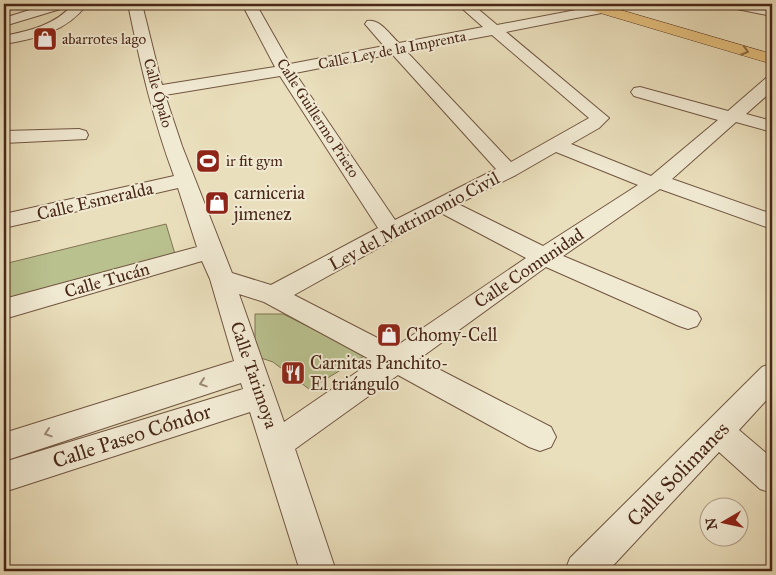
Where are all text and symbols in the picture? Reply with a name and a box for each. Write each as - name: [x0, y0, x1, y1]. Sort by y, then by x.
- shop icon: abarrotes lago: [32, 26, 58, 52]
- street label: Calle Ley de la Imprenta: [317, 27, 468, 73]
- place label: abarrotes lago: [62, 30, 146, 48]
- one-way arrow: [740, 46, 749, 56]
- street label: Calle Guillermo Prieto: [273, 55, 363, 181]
- street label: Calle Ópalo: [140, 56, 177, 130]
- sports icon: ir fit gym: [195, 148, 221, 174]
- place label: ir fit gym: [226, 152, 283, 170]
- street label: Ley del Matrimonio Civil: [325, 167, 503, 275]
- street label: Calle Esmeralda: [35, 177, 156, 225]
- place label: carniceria jimenez: [231, 182, 305, 225]
- shop icon: carniceria jimenez: [204, 190, 230, 216]
- street label: Calle Comunidad: [470, 223, 588, 313]
- street label: Calle Tucán: [62, 257, 152, 303]
- street label: Calle Tarimoya: [225, 319, 283, 432]
- shop icon: Chomy-Cell: [376, 322, 402, 348]
- place label: Chomy-Cell: [406, 324, 498, 346]
- place label: Carnitas Panchito- El triángulo: [310, 352, 448, 396]
- restaurant icon: Carnitas Panchito- El triángulo: [280, 360, 306, 386]
- one-way arrow: [200, 378, 208, 388]
- street label: Calle Paseo Cóndor: [49, 398, 215, 474]
- street label: Calle Solimanes: [621, 416, 735, 532]
- one-way arrow: [45, 427, 53, 437]
- north arrow: [698, 498, 748, 548]
- text: N: [702, 517, 721, 531]

